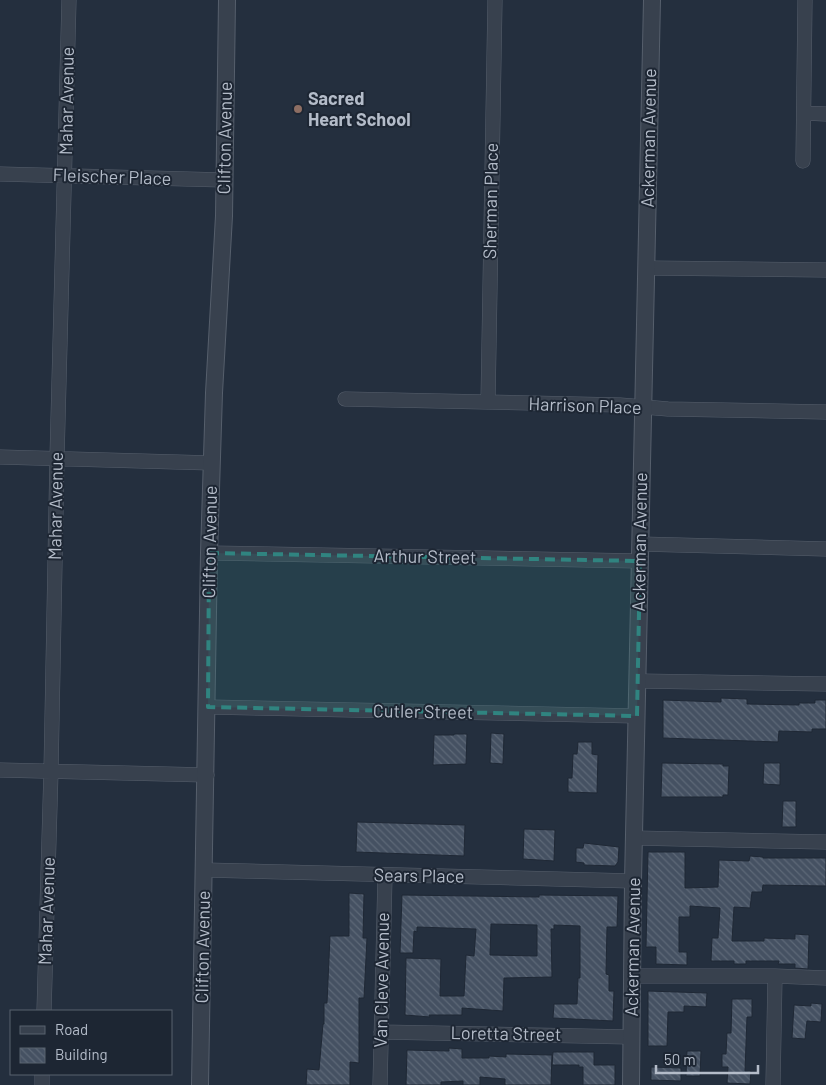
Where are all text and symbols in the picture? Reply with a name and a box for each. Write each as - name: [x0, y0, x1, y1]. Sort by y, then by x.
- street label: Mahar Avenue: [54, 47, 78, 155]
- street label: Ackerman Avenue: [636, 68, 660, 208]
- street label: Clifton Avenue: [212, 81, 236, 195]
- place label: Sacred Heart School: [308, 87, 411, 130]
- marker: Sacred Heart School: [292, 103, 304, 115]
- street label: Sherman Place: [478, 143, 502, 259]
- street label: Fleischer Place: [52, 163, 172, 189]
- street label: Harrison Place: [528, 392, 642, 418]
- street label: Mahar Avenue: [43, 452, 67, 560]
- street label: Ackerman Avenue: [627, 472, 651, 612]
- street label: Clifton Avenue: [197, 485, 221, 599]
- street label: Arthur Street: [373, 544, 477, 568]
- street label: Cutler Street: [373, 699, 473, 723]
- street label: Mahar Avenue: [33, 856, 59, 965]
- street label: Sears Place: [373, 863, 465, 887]
- street label: Ackerman Avenue: [620, 877, 644, 1017]
- street label: Clifton Avenue: [190, 890, 214, 1004]
- street label: Van Cleve Avenue: [369, 912, 393, 1048]
- legend: [10, 1010, 172, 1075]
- text: Road: [55, 1020, 88, 1038]
- street label: Loretta Street: [450, 1021, 562, 1045]
- scale bar: [656, 1042, 758, 1074]
- text: Building: [55, 1045, 108, 1063]
- text: 50 m: [664, 1050, 696, 1068]

